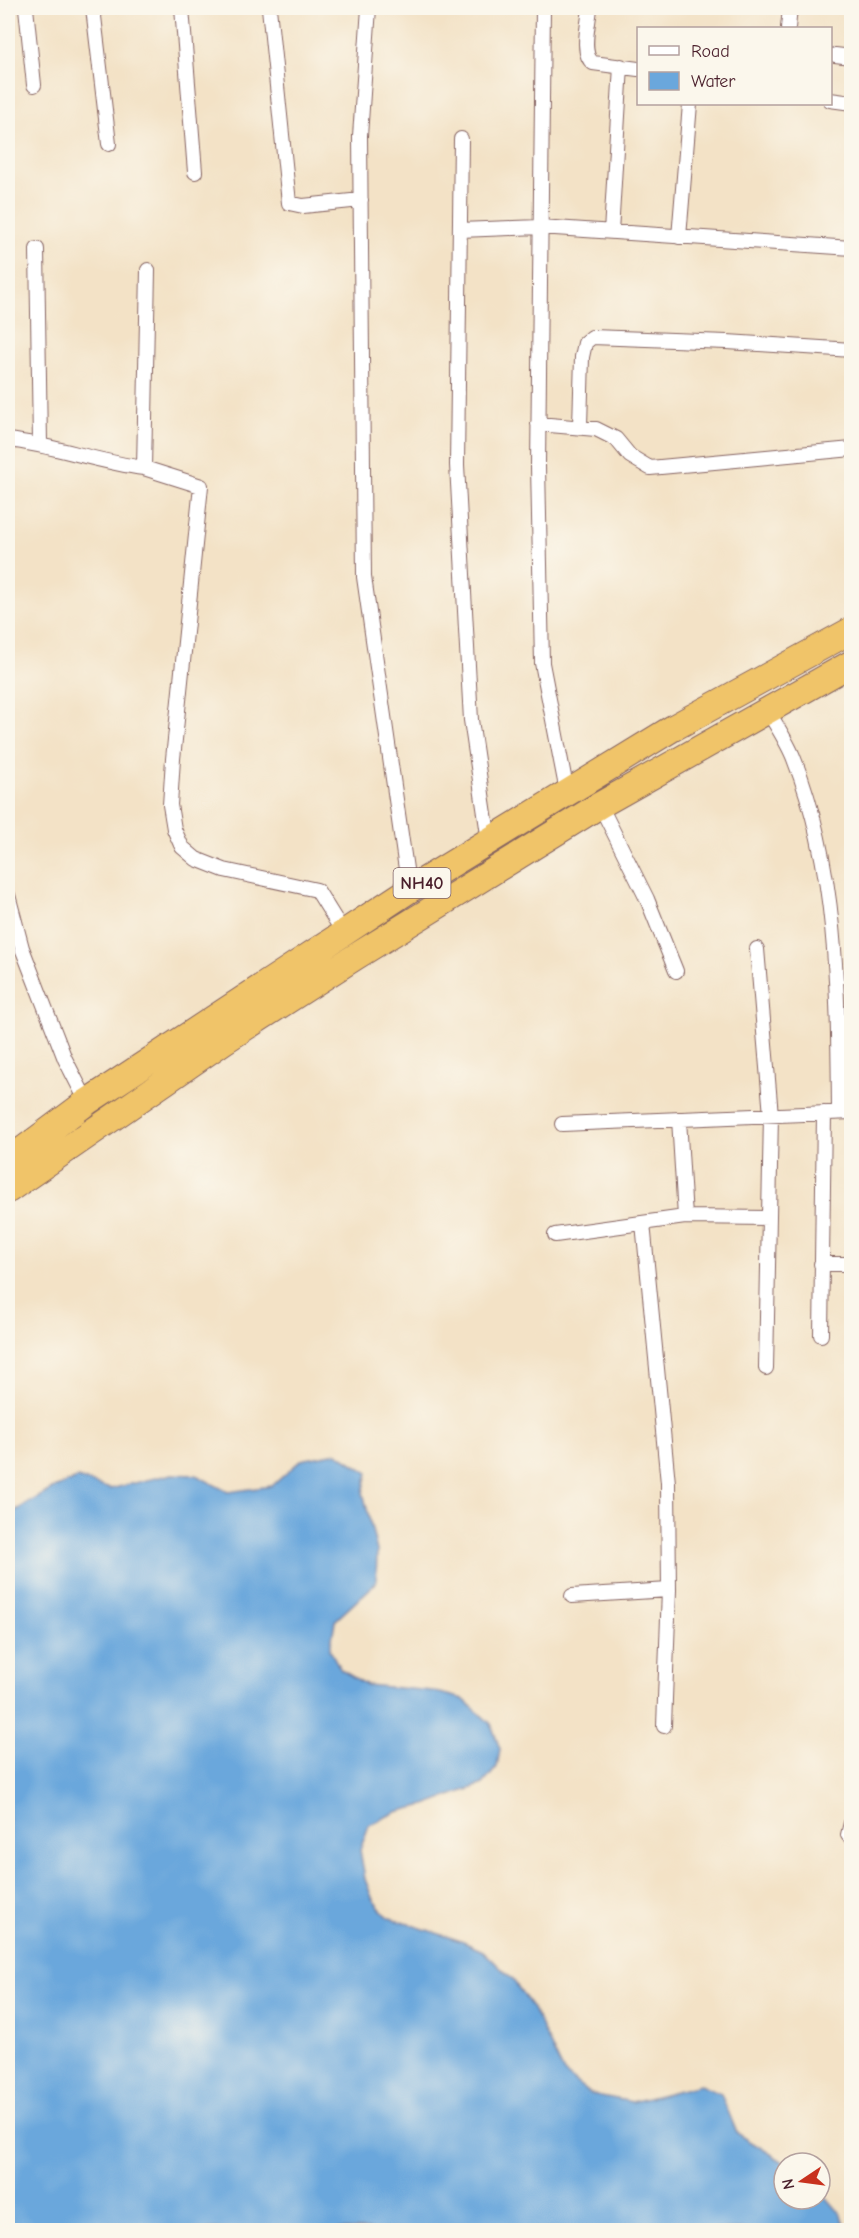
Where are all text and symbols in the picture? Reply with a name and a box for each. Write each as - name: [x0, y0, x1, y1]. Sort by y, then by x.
- legend: [637, 27, 832, 105]
- text: Road: [691, 41, 730, 62]
- text: Water: [691, 71, 736, 92]
- road number: NH40: [394, 868, 450, 898]
- north arrow: [772, 2151, 832, 2211]
- text: N: [778, 2177, 798, 2191]

